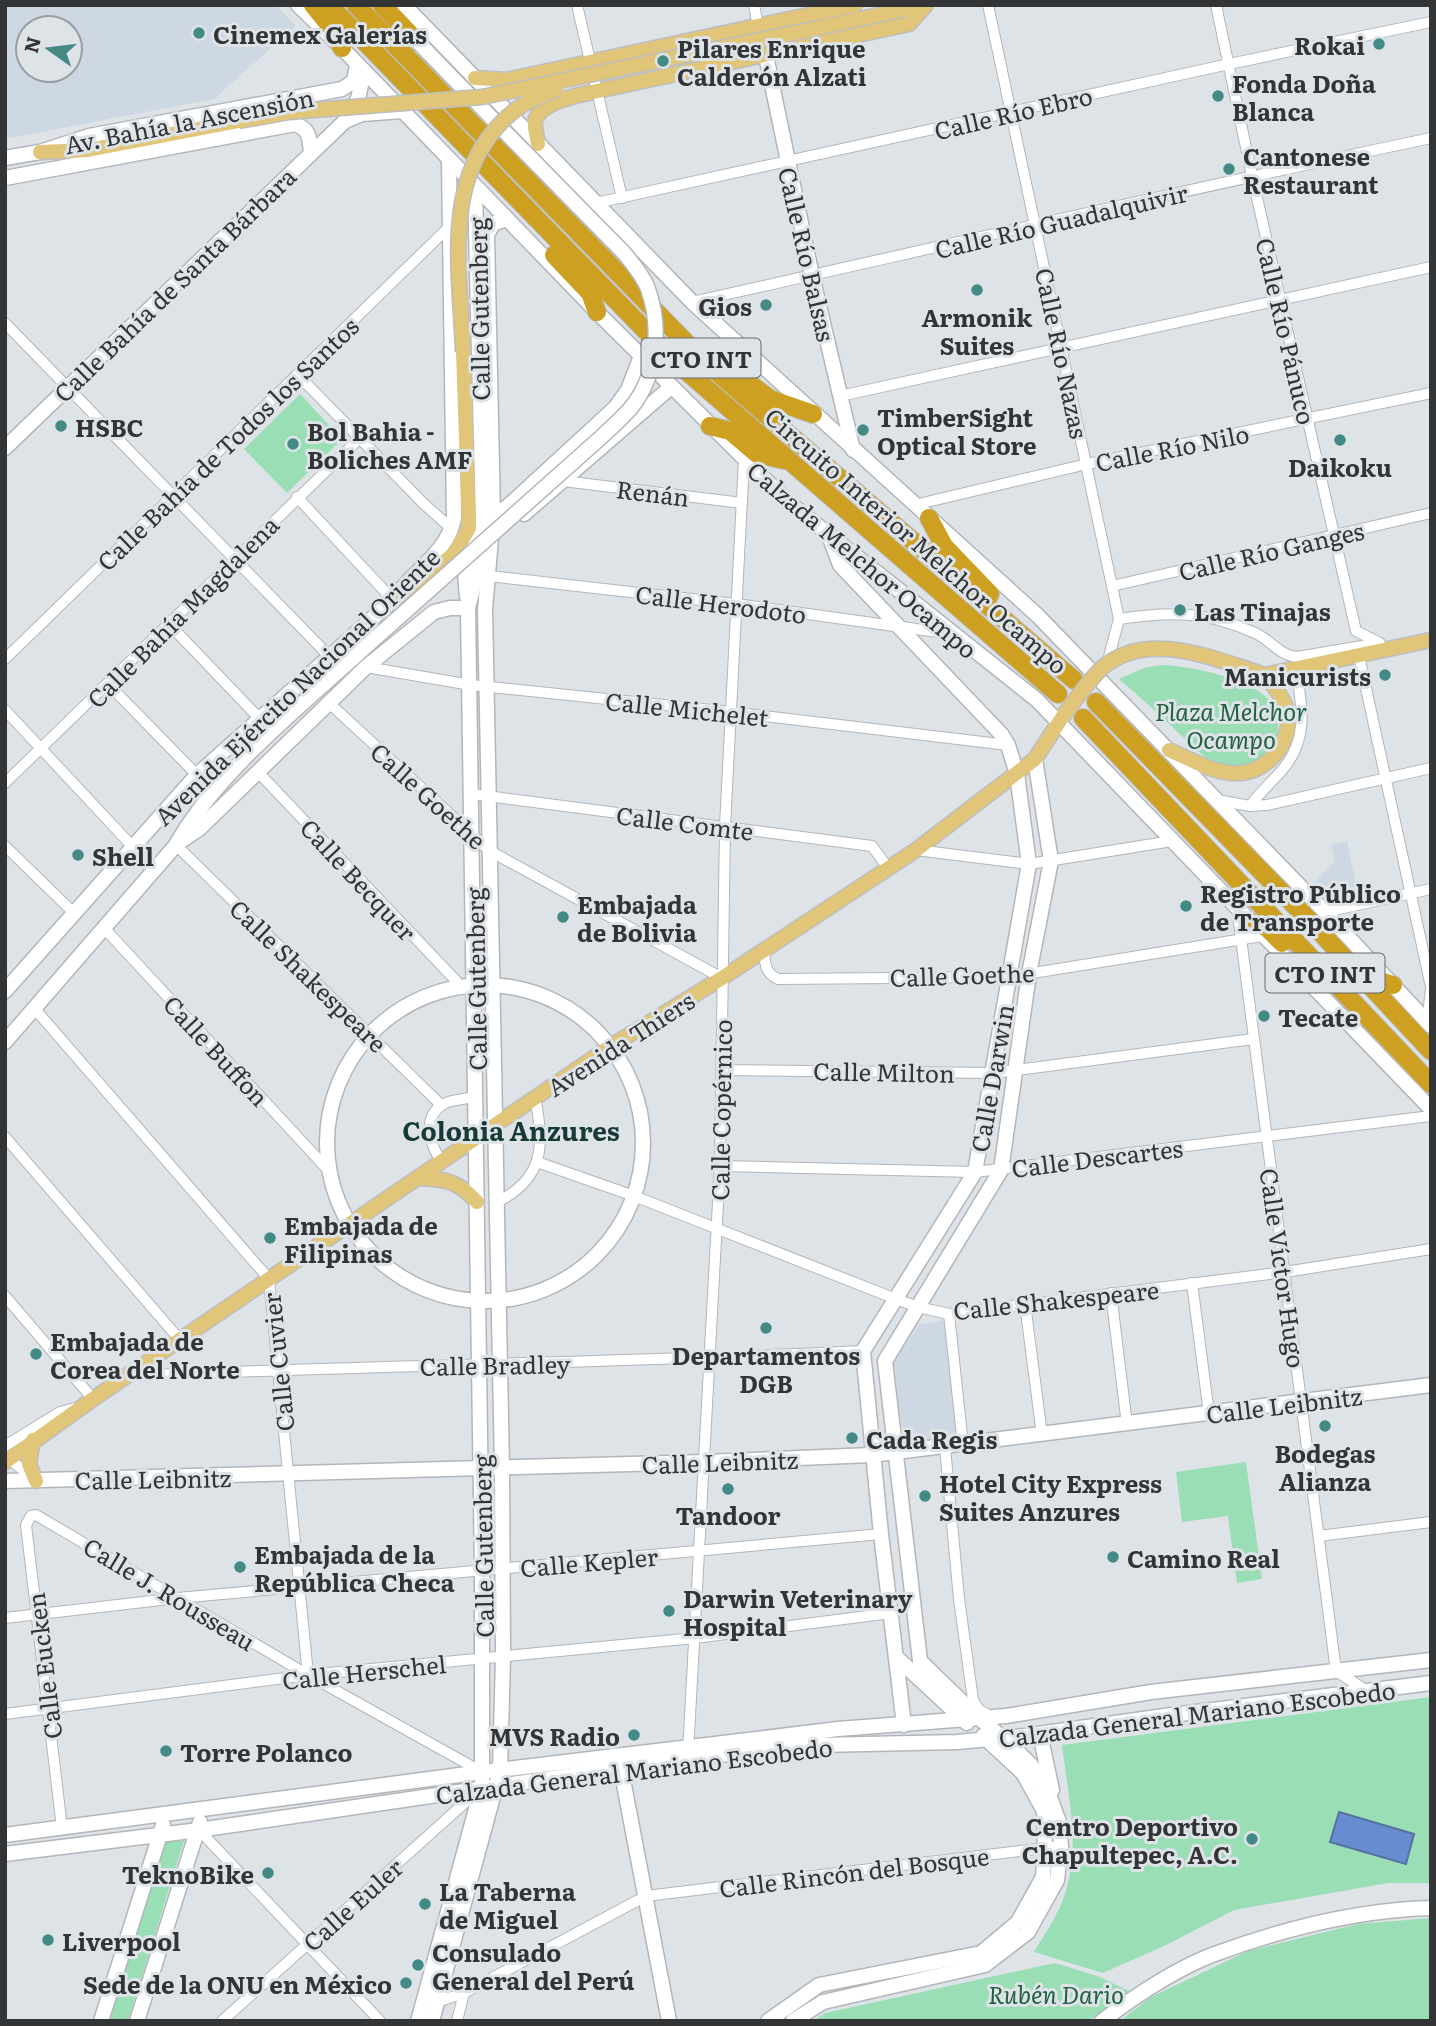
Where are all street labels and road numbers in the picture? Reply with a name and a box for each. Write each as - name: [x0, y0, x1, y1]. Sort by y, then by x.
- street label: Calle Río Ebro: [930, 77, 1096, 147]
- street label: Av. Bahía la Ascensión: [61, 79, 317, 161]
- street label: Calle Bahía de Santa Bárbara: [45, 159, 303, 409]
- street label: Calle Río Balsas: [771, 163, 845, 345]
- street label: Calle Río Guadalquivir: [931, 174, 1191, 266]
- street label: Calle Gutenberg: [459, 216, 497, 401]
- street label: Calle Río Pánuco: [1249, 234, 1325, 428]
- street label: Calle Río Nazas: [1028, 264, 1098, 442]
- street label: Calle Bahía de Todos los Santos: [88, 308, 366, 578]
- road number: CTO INT: [642, 338, 760, 378]
- street label: Circuito Interior Melchor Ocampo: [758, 399, 1076, 681]
- street label: Calle Río Nilo: [1092, 415, 1252, 479]
- street label: Calzada Melchor Ocampo: [741, 452, 985, 666]
- street label: Renán: [614, 470, 692, 514]
- street label: Calle Bahía Magdalena: [78, 507, 286, 715]
- street label: Calle Río Ganges: [1175, 512, 1367, 588]
- street label: Avenida Ejército Nacional Oriente: [145, 540, 447, 832]
- street label: Calle Herodoto: [634, 575, 808, 631]
- street label: Calle Michelet: [604, 682, 770, 734]
- street label: Calle Goethe: [364, 734, 494, 856]
- street label: Calle Comte: [614, 796, 756, 848]
- street label: Calle Becquer: [293, 810, 425, 948]
- street label: Calle Gutenberg: [456, 886, 494, 1071]
- street label: Calle Shakespeare: [223, 891, 395, 1059]
- street label: Calle Goethe: [889, 954, 1035, 994]
- road number: CTO INT: [1266, 954, 1384, 992]
- street label: Avenida Thiers: [539, 982, 701, 1104]
- street label: Calle Buffon: [156, 987, 278, 1113]
- street label: Calle Darwin: [961, 1001, 1021, 1155]
- street label: Calle Copérnico: [701, 1019, 739, 1201]
- street label: Calle Milton: [813, 1052, 955, 1090]
- street label: Calle Descartes: [1009, 1129, 1185, 1185]
- street label: Calle Víctor Hugo: [1253, 1166, 1315, 1370]
- street label: Calle Shakespeare: [951, 1271, 1161, 1327]
- street label: Calle Cuvier: [252, 1290, 302, 1433]
- street label: Calle Bradley: [419, 1345, 571, 1383]
- street label: Calle Leibnitz: [1204, 1377, 1364, 1431]
- street label: Calle Leibnitz: [641, 1441, 799, 1481]
- street label: Calle Gutenberg: [463, 1453, 501, 1638]
- street label: Calle Leibnitz: [74, 1459, 232, 1497]
- street label: Calle J. Rousseau: [77, 1528, 263, 1658]
- street label: Calle Kepler: [519, 1537, 660, 1584]
- street label: Calle Eucken: [17, 1591, 69, 1741]
- street label: Calle Herschel: [280, 1645, 448, 1697]
- street label: Calzada General Mariano Escobedo: [997, 1671, 1397, 1755]
- street label: Calzada General Mariano Escobedo: [434, 1728, 834, 1812]
- street label: Calle Rincón del Bosque: [717, 1837, 991, 1905]
- street label: Calle Euler: [294, 1849, 410, 1959]

